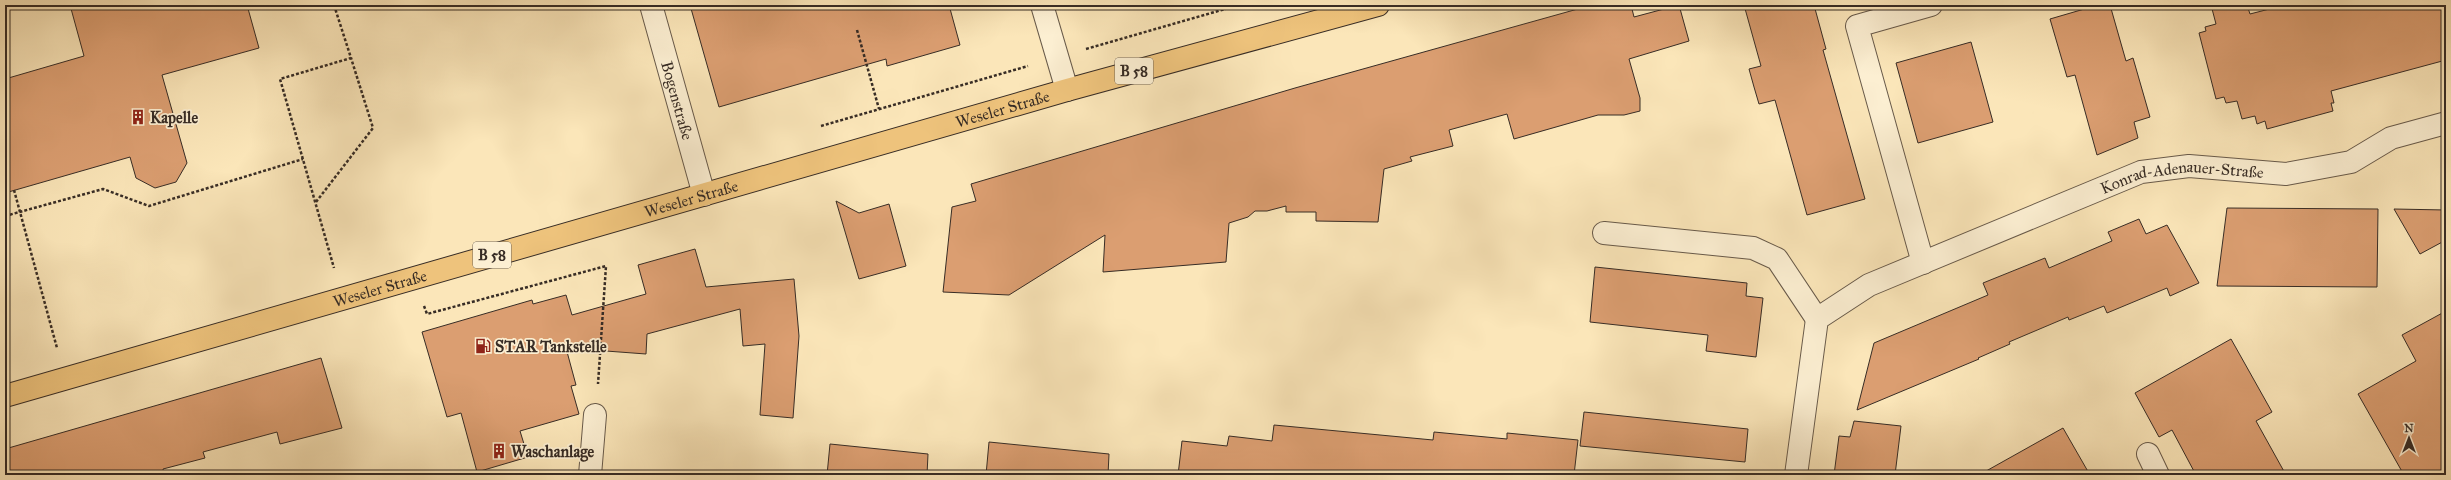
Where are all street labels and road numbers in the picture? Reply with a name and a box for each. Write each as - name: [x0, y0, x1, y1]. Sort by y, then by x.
- road number: B 58: [1115, 58, 1153, 84]
- street label: Bogenstraße: [658, 59, 698, 142]
- street label: Weseler Straße: [953, 86, 1052, 131]
- street label: Konrad-Adenauer-Straße: [2097, 156, 2265, 197]
- street label: Weseler Straße: [642, 176, 741, 221]
- road number: B 58: [473, 242, 511, 268]
- street label: Weseler Straße: [331, 265, 429, 311]

